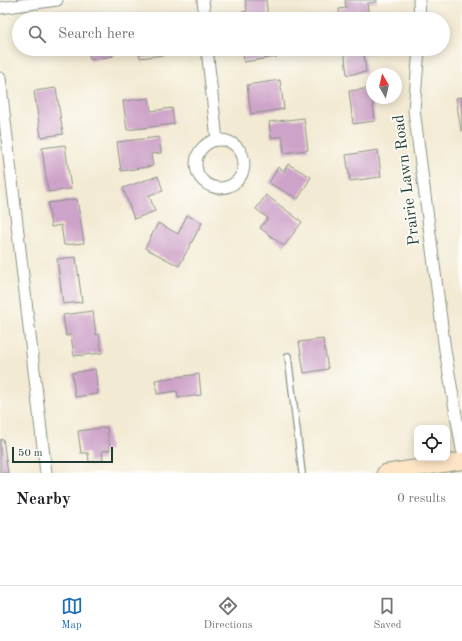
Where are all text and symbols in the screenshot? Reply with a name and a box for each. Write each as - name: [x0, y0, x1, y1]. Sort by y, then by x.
- search box: [12, 12, 450, 56]
- icon: search: [26, 23, 48, 45]
- text: Search here: [58, 27, 135, 42]
- north arrow: [366, 68, 402, 104]
- street label: Prairie Lawn Road: [391, 114, 423, 246]
- map controls: [414, 425, 450, 461]
- button: locate: [414, 425, 450, 461]
- scale bar: [12, 445, 113, 464]
- text: 50 m: [18, 448, 43, 459]
- text: Nearby: [16, 491, 71, 508]
- text: 0 results: [397, 492, 446, 505]
- tab: Map: [61, 595, 83, 633]
- tab: Directions: [204, 595, 252, 633]
- tab: Saved: [373, 595, 401, 633]

